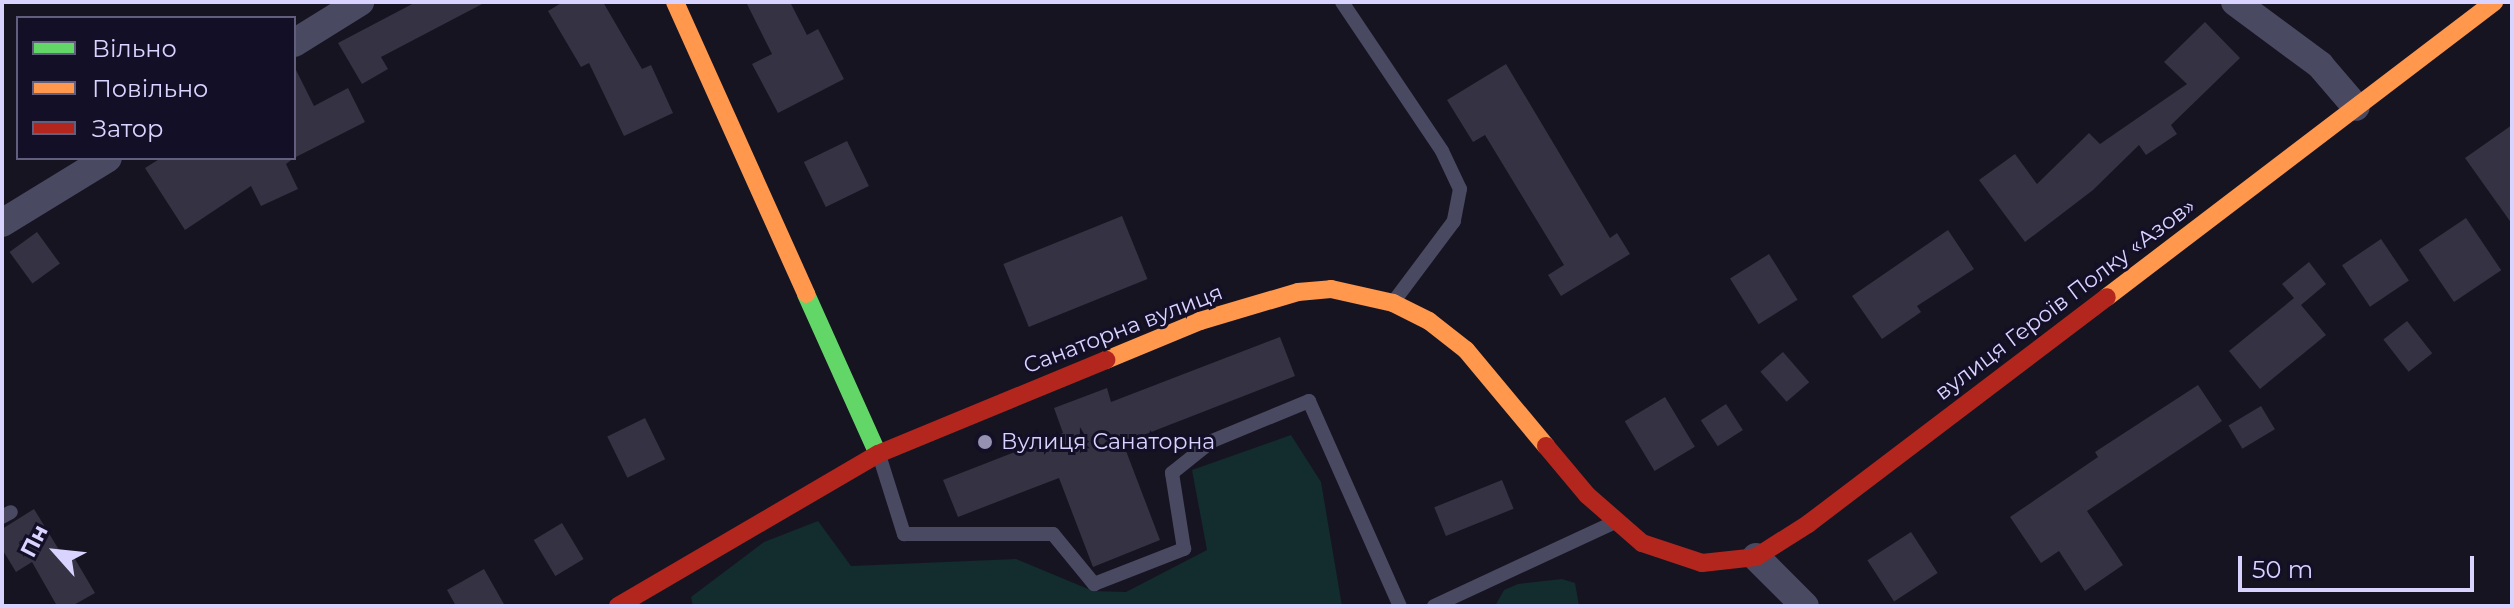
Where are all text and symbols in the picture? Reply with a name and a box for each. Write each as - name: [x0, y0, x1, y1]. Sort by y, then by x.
- legend: [16, 16, 296, 160]
- text: Вільно: [92, 34, 177, 63]
- text: Повільно: [92, 74, 208, 103]
- text: Затор: [92, 114, 163, 143]
- street label: вулиця Героїв Полку «Азов»: [1930, 192, 2200, 406]
- street label: Санаторна вулиця: [1020, 279, 1226, 379]
- place label: Вулиця Санаторна: [1001, 429, 1215, 455]
- marker: Вулиця Санаторна: [976, 433, 994, 451]
- north arrow: [16, 512, 96, 592]
- text: Пн: [15, 520, 54, 562]
- scale bar: [2242, 540, 2478, 590]
- text: 50 m: [2252, 555, 2313, 584]

